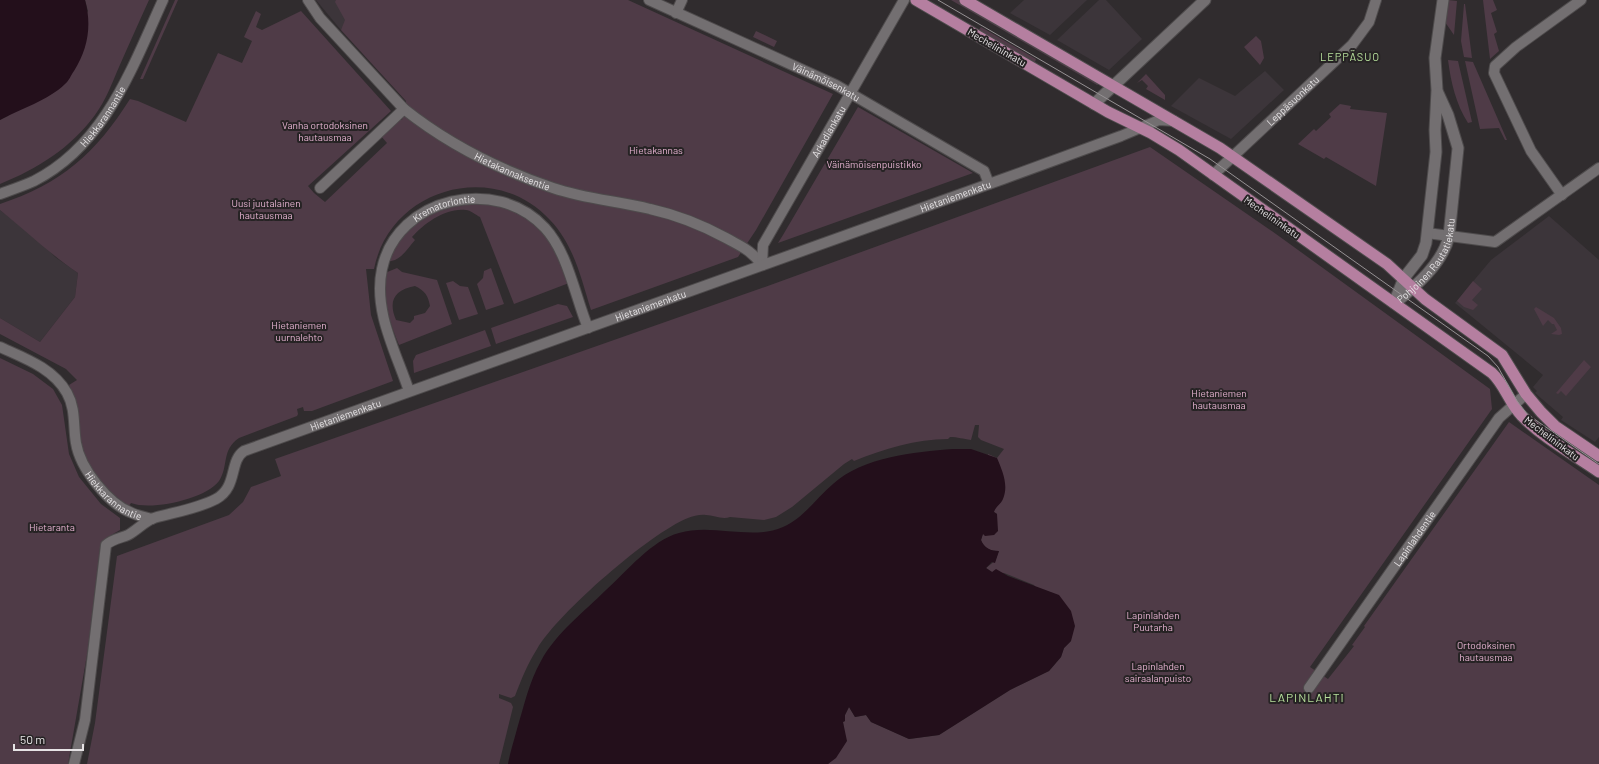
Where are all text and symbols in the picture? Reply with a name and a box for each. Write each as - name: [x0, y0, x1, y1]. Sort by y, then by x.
- street label: Mechelininkatu: [966, 25, 1028, 69]
- district label: LEPPÄSUO: [1320, 49, 1380, 63]
- street label: Väinämöisenkatu: [790, 60, 862, 104]
- street label: Leppäsuonkatu: [1264, 73, 1321, 128]
- street label: Hiekkarannantie: [77, 84, 128, 149]
- street label: Arkadiankatu: [809, 104, 848, 159]
- park label: Vanha ortodoksinen hautausmaa: [282, 119, 368, 143]
- park label: Hietakannas: [629, 144, 683, 156]
- street label: Hietakannaksentie: [473, 150, 552, 193]
- park label: Väinämöisenpuistikko: [827, 158, 921, 170]
- street label: Hietaniemenkatu: [918, 178, 992, 214]
- street label: Krematoriontie: [410, 193, 475, 224]
- street label: Mechelininkatu: [1242, 193, 1302, 241]
- park label: Uusi juutalainen hautausmaa: [231, 197, 301, 221]
- street label: Pohjoinen Rautatiekatu: [1394, 218, 1457, 305]
- street label: Hietaniemenkatu: [613, 287, 687, 324]
- park label: Hietaniemen uurnalehto: [271, 319, 327, 343]
- park label: Hietaniemen hautausmaa: [1191, 387, 1247, 411]
- street label: Hietaniemenkatu: [308, 396, 382, 433]
- street label: Mechelininkatu: [1522, 413, 1582, 463]
- street label: Hiekkarannantie: [83, 469, 143, 522]
- street label: Lapinlahdentie: [1391, 508, 1438, 568]
- park label: Hietaranta: [29, 521, 75, 533]
- park label: Lapinlahden Puutarha: [1126, 609, 1180, 633]
- park label: Ortodoksinen hautausmaa: [1457, 639, 1515, 663]
- park label: Lapinlahden sairaalanpuisto: [1125, 660, 1191, 684]
- district label: LAPINLAHTI: [1269, 690, 1345, 704]
- scale bar: [14, 726, 83, 752]
- text: 50 m: [20, 732, 45, 746]

